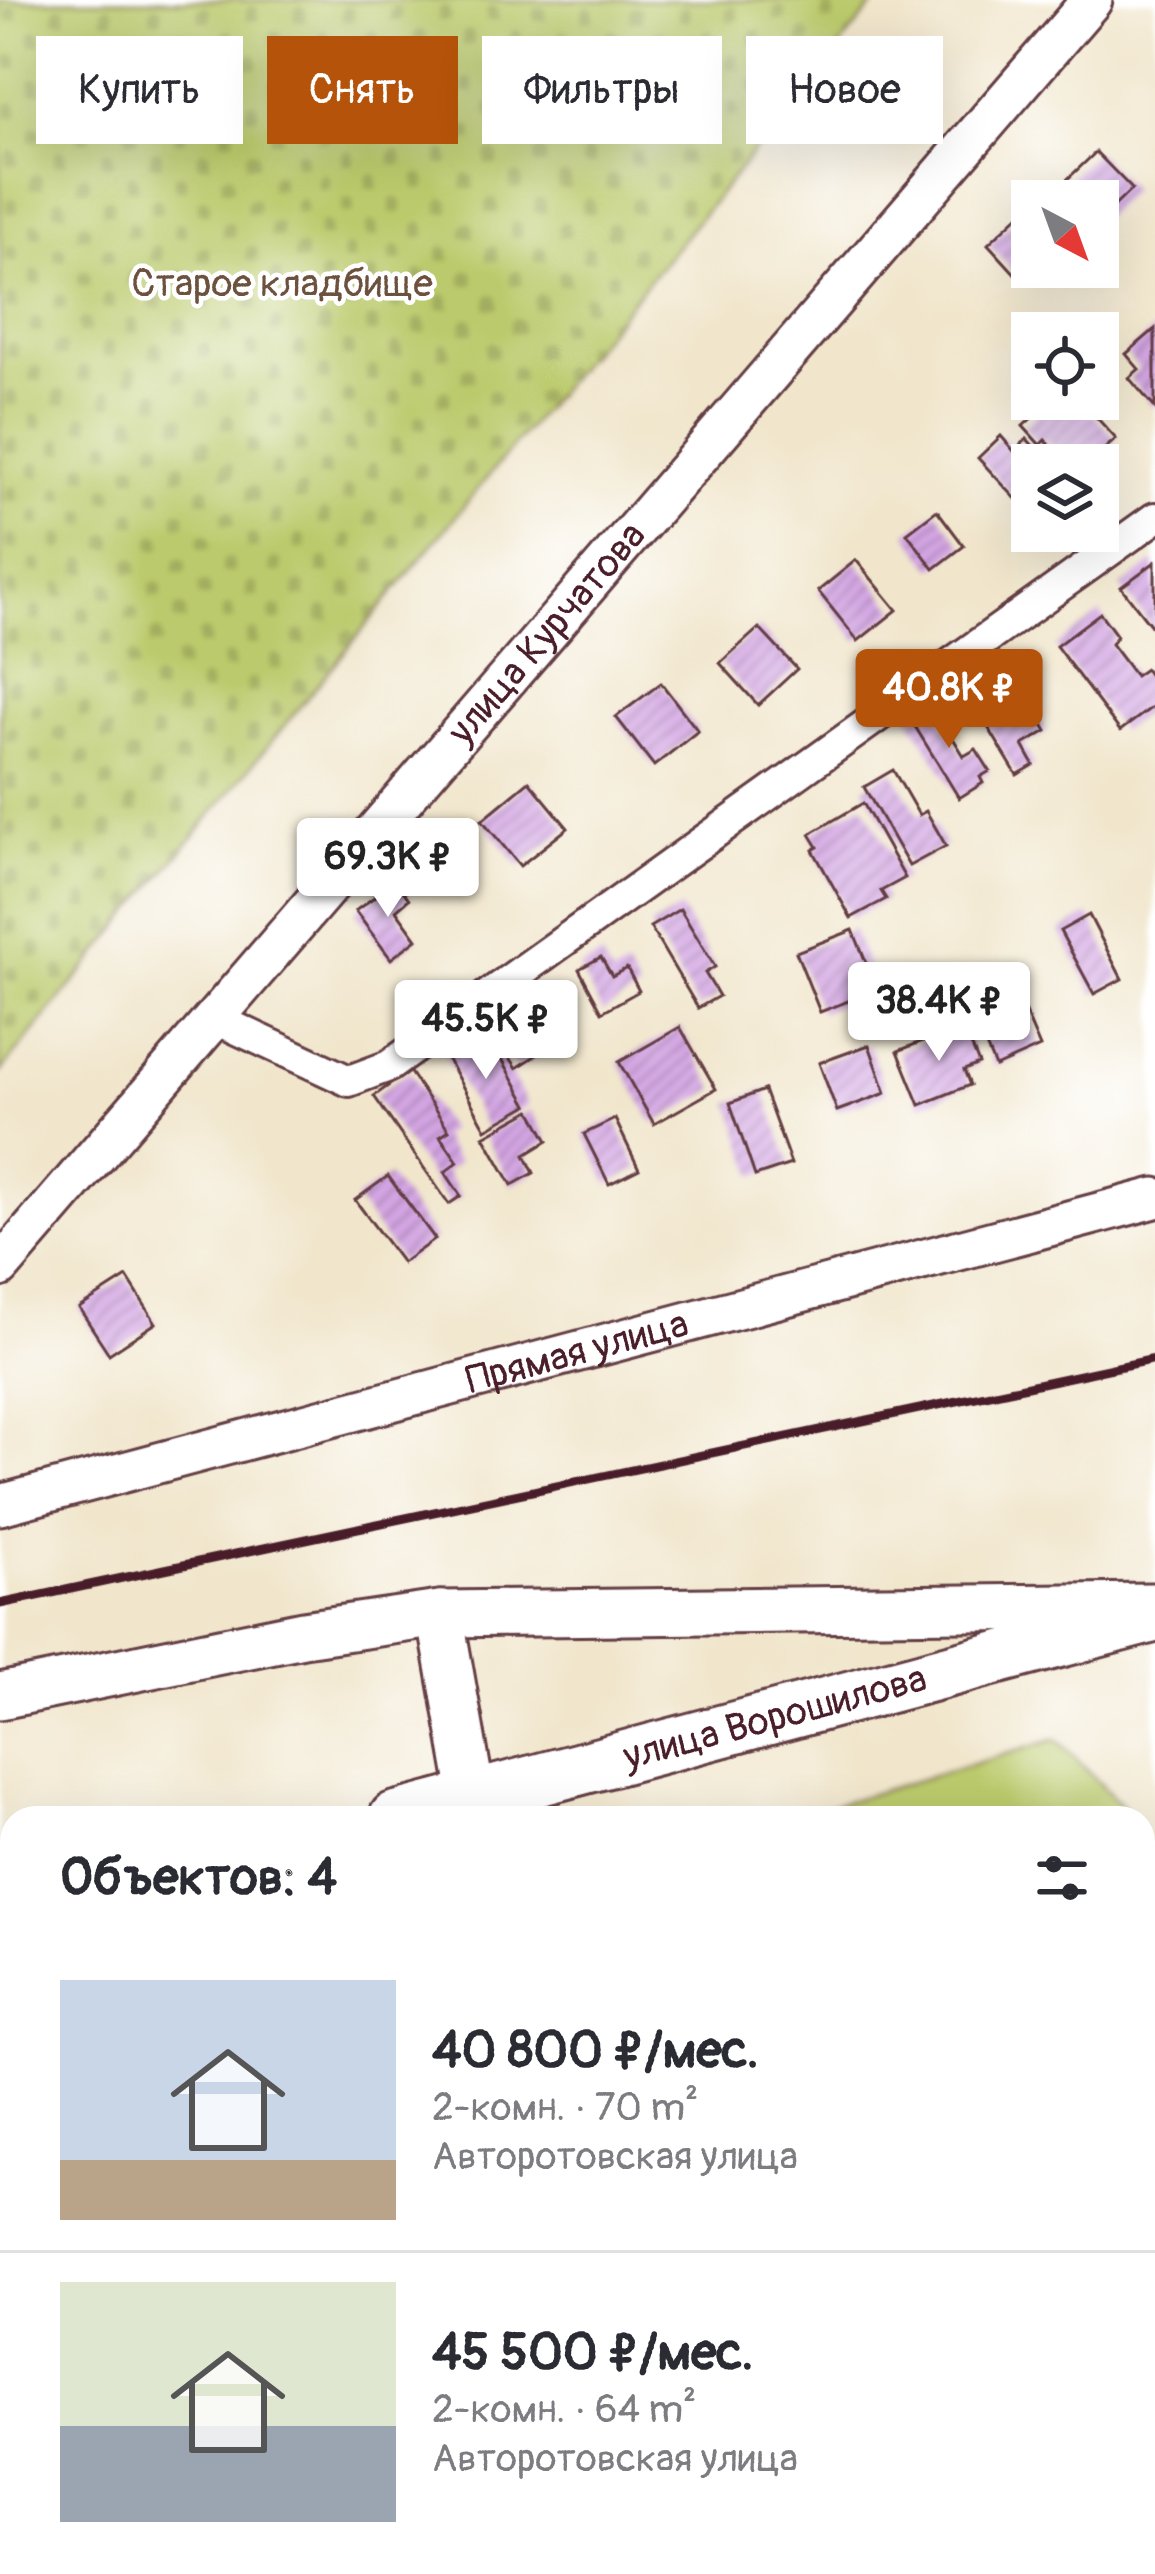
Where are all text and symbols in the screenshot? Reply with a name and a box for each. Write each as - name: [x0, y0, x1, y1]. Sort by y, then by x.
- chip: Купить: [36, 36, 243, 144]
- chip: Снять: [267, 36, 458, 144]
- chip: Фильтры: [482, 36, 722, 144]
- chip: Новое: [746, 36, 943, 144]
- north arrow: [1011, 180, 1119, 288]
- map controls: [1011, 180, 1119, 552]
- park label: Старое кладбище: [131, 259, 433, 308]
- button: locate: [1011, 312, 1119, 420]
- button: layers: [1011, 444, 1119, 552]
- street label: улица Курчатова: [436, 511, 656, 755]
- pin: 40.8K ₽: [838, 649, 1060, 751]
- text: 40.8K ₽: [883, 663, 1015, 712]
- pin: 69.3K ₽: [277, 818, 499, 920]
- text: 69.3K ₽: [324, 832, 452, 881]
- pin: 38.4K ₽: [828, 962, 1050, 1064]
- text: 38.4K ₽: [875, 976, 1003, 1025]
- pin: 45.5K ₽: [375, 980, 597, 1082]
- text: 45.5K ₽: [422, 994, 550, 1043]
- street label: Прямая улица: [461, 1299, 693, 1405]
- street label: улица Ворошилова: [617, 1653, 932, 1781]
- icon: filters: [1029, 1845, 1095, 1911]
- text: Объектов: 4: [60, 1846, 337, 1910]
- text: 40 800 ₽/мес.: [432, 2019, 759, 2083]
- icon: home: [156, 2028, 300, 2172]
- text: 2-комн. · 70 m²: [432, 2083, 698, 2132]
- text: Авторотовская улица: [432, 2132, 798, 2181]
- text: 45 500 ₽/мес.: [432, 2321, 753, 2385]
- icon: home: [156, 2330, 300, 2474]
- text: 2-комн. · 64 m²: [432, 2385, 696, 2434]
- text: Авторотовская улица: [432, 2434, 798, 2483]

